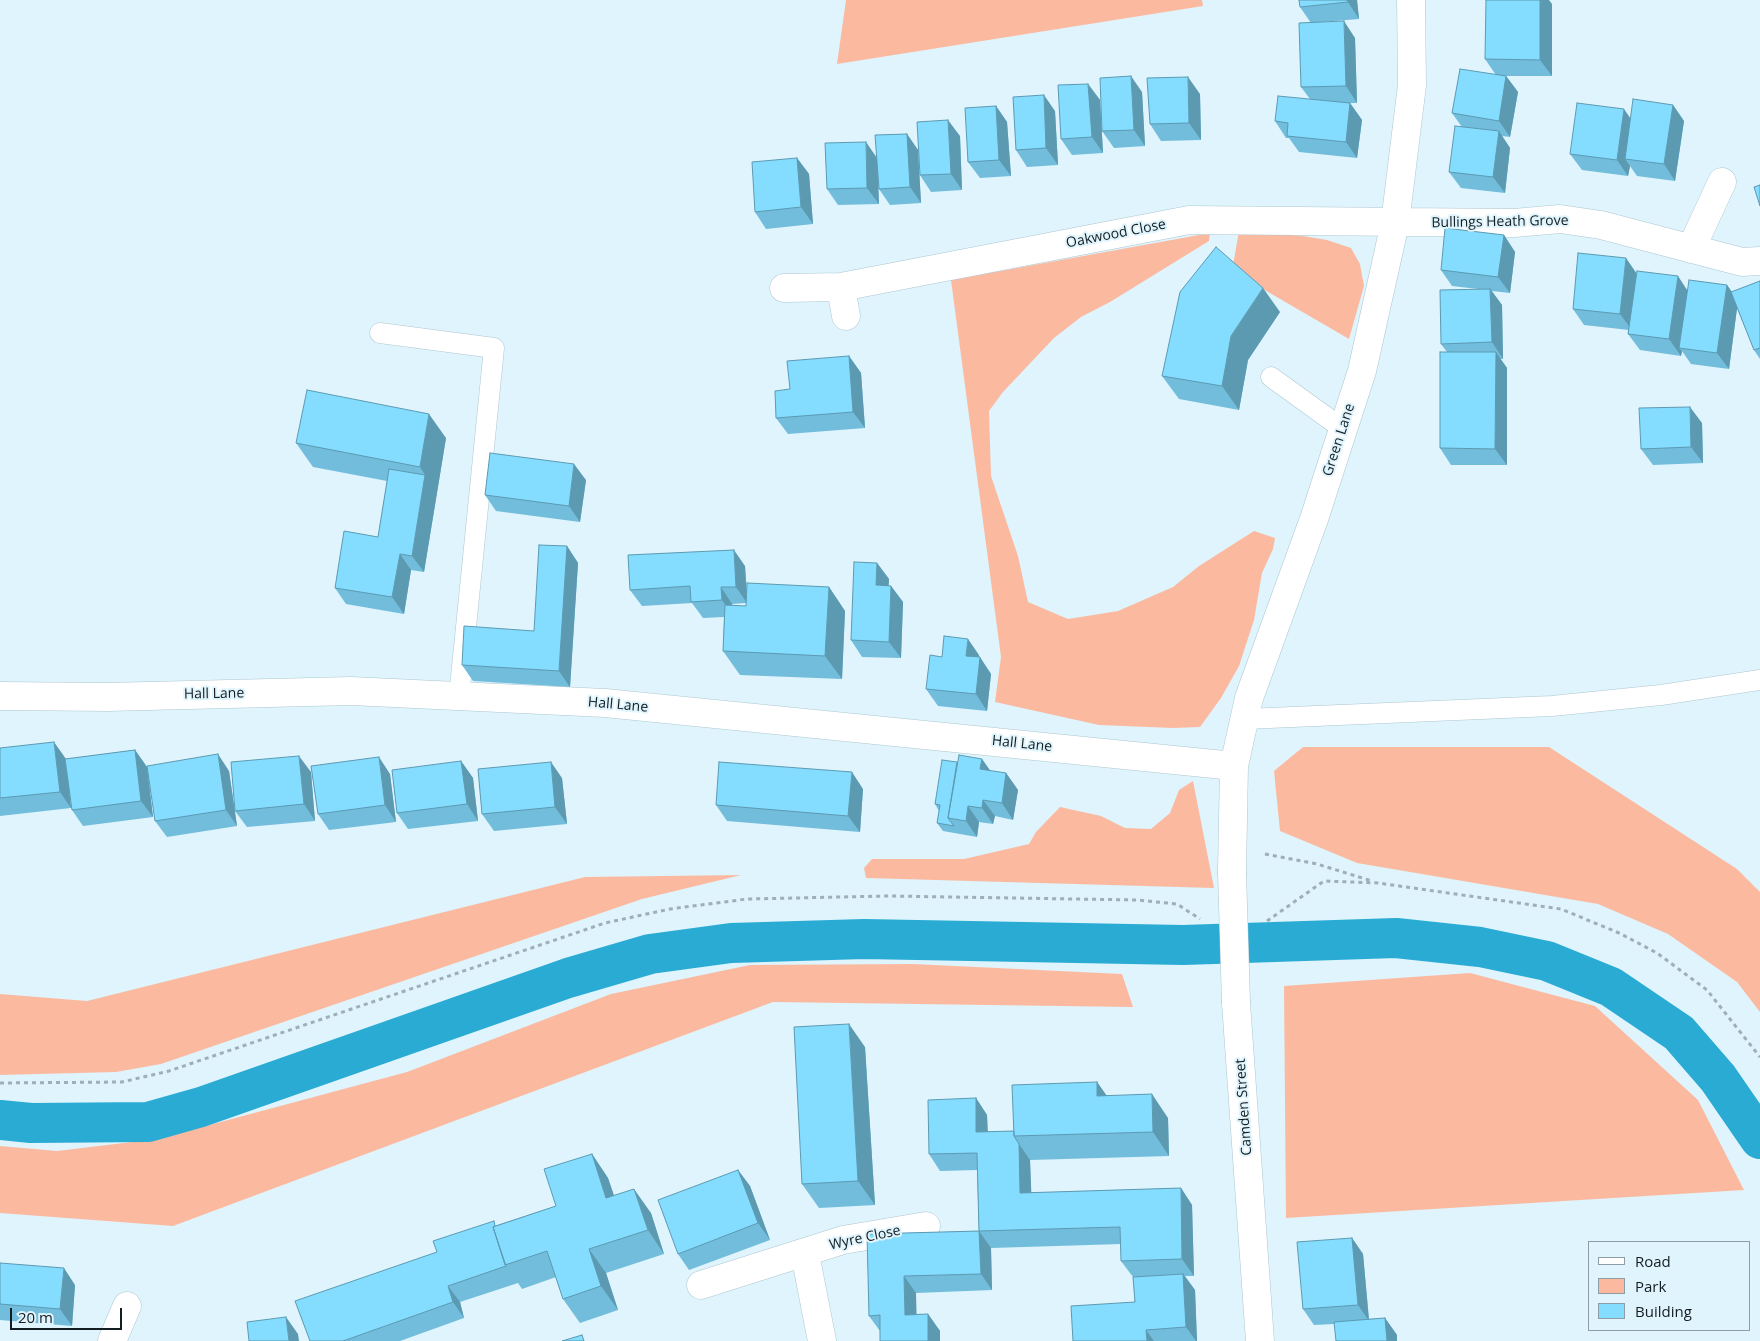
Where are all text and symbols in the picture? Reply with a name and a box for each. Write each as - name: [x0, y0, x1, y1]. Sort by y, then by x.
- street label: Bullings Heath Grove: [1431, 212, 1569, 232]
- street label: Oakwood Close: [1065, 216, 1167, 252]
- street label: Green Lane: [1319, 402, 1359, 478]
- street label: Hall Lane: [184, 685, 244, 703]
- street label: Hall Lane: [587, 694, 649, 716]
- street label: Hall Lane: [991, 732, 1053, 756]
- street label: Camden Street: [1232, 1058, 1256, 1156]
- street label: Wyre Close: [828, 1222, 902, 1254]
- legend: [1588, 1241, 1750, 1331]
- text: Road: [1635, 1251, 1671, 1271]
- text: Park: [1635, 1276, 1666, 1296]
- scale bar: [12, 1298, 125, 1330]
- text: Building: [1635, 1301, 1692, 1321]
- text: 20 m: [18, 1307, 53, 1327]

